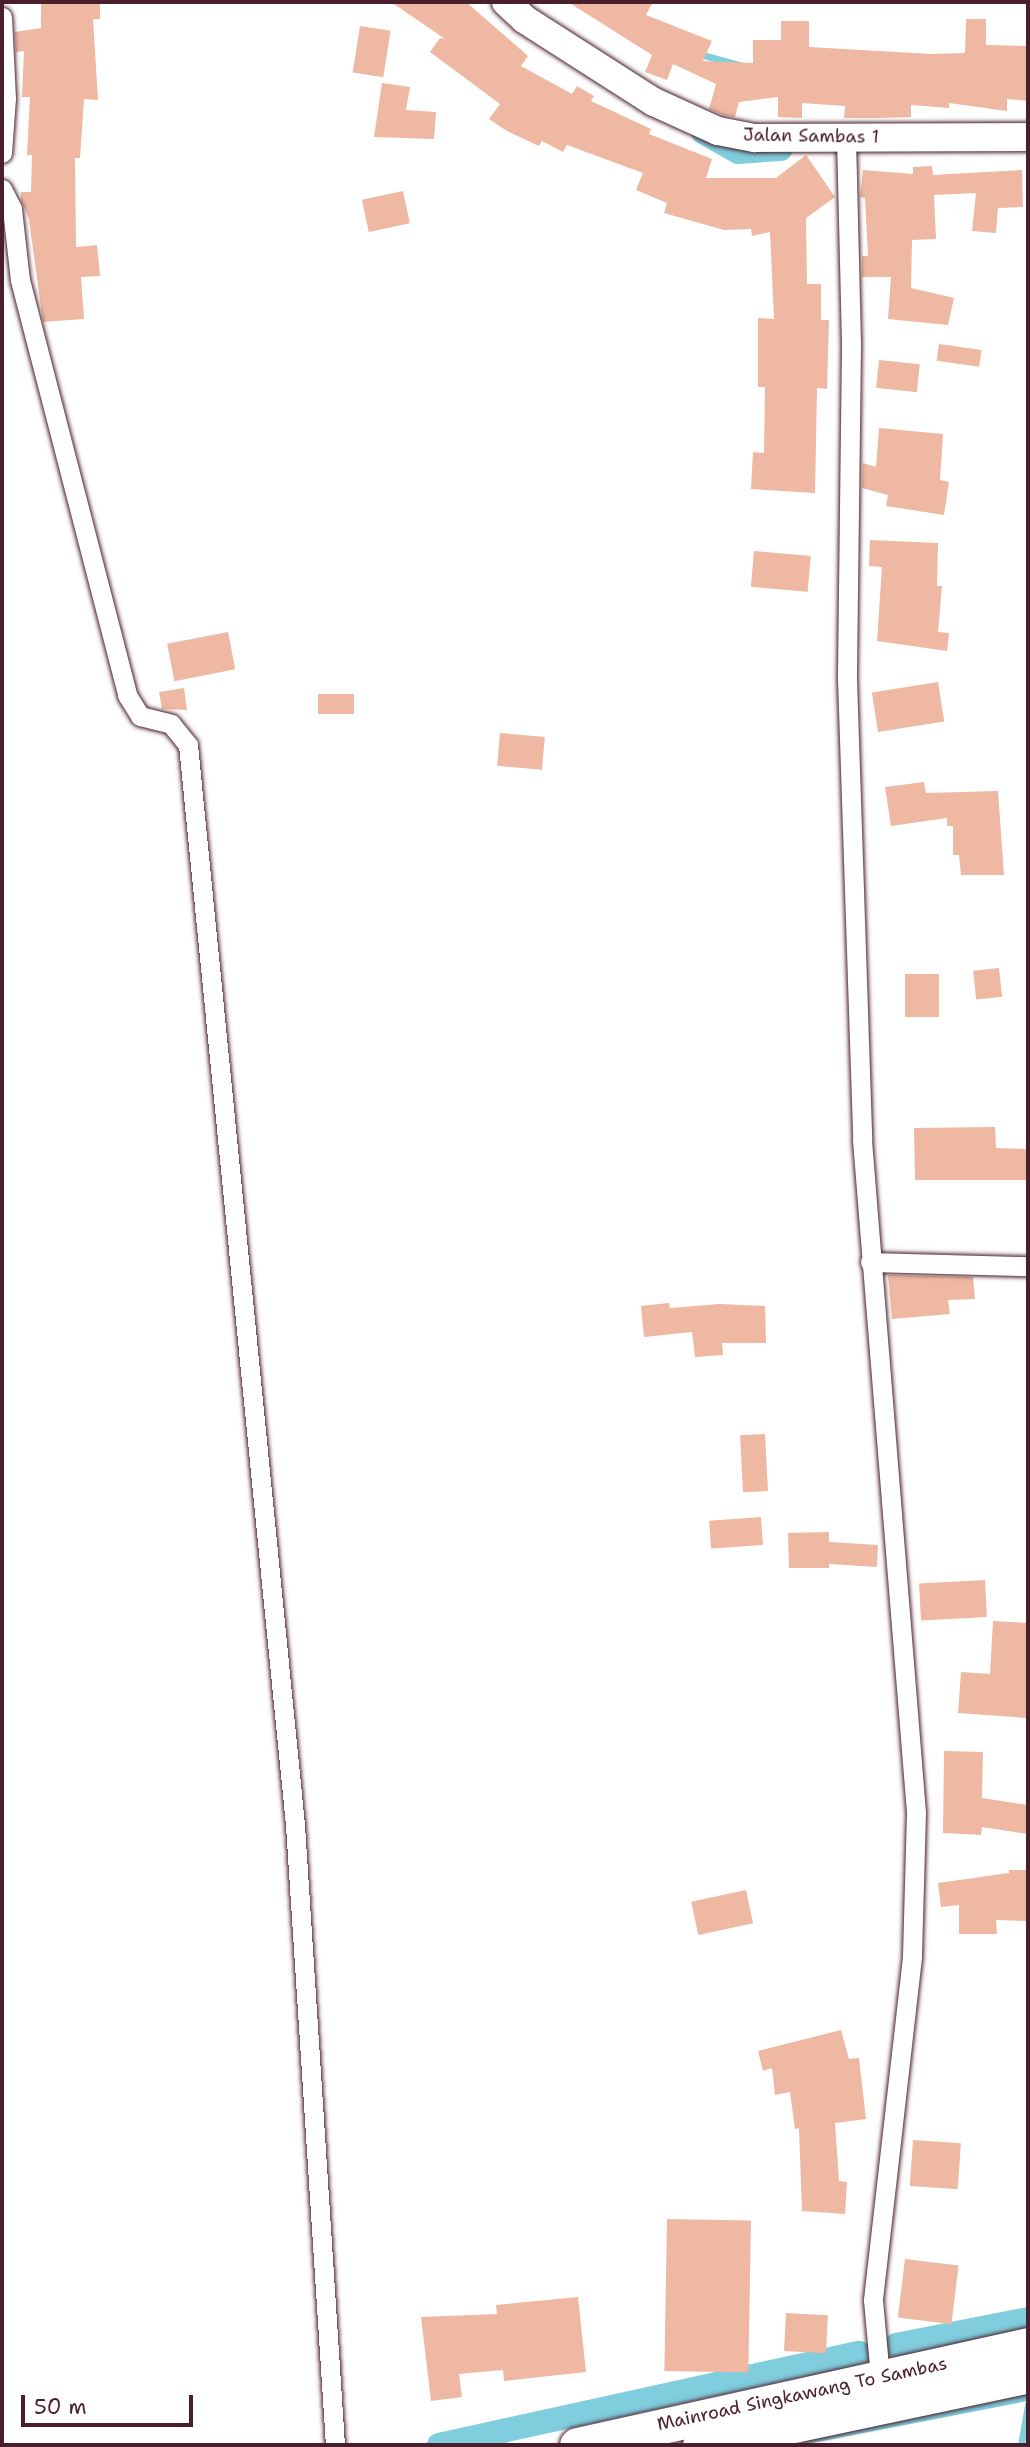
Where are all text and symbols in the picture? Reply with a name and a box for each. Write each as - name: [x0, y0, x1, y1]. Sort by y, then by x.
- street label: Jalan Sambas 1: [743, 124, 879, 148]
- street label: Mainroad Singkawang To Sambas: [655, 2353, 949, 2435]
- scale bar: [24, 2380, 196, 2424]
- text: 50 m: [34, 2393, 87, 2421]

